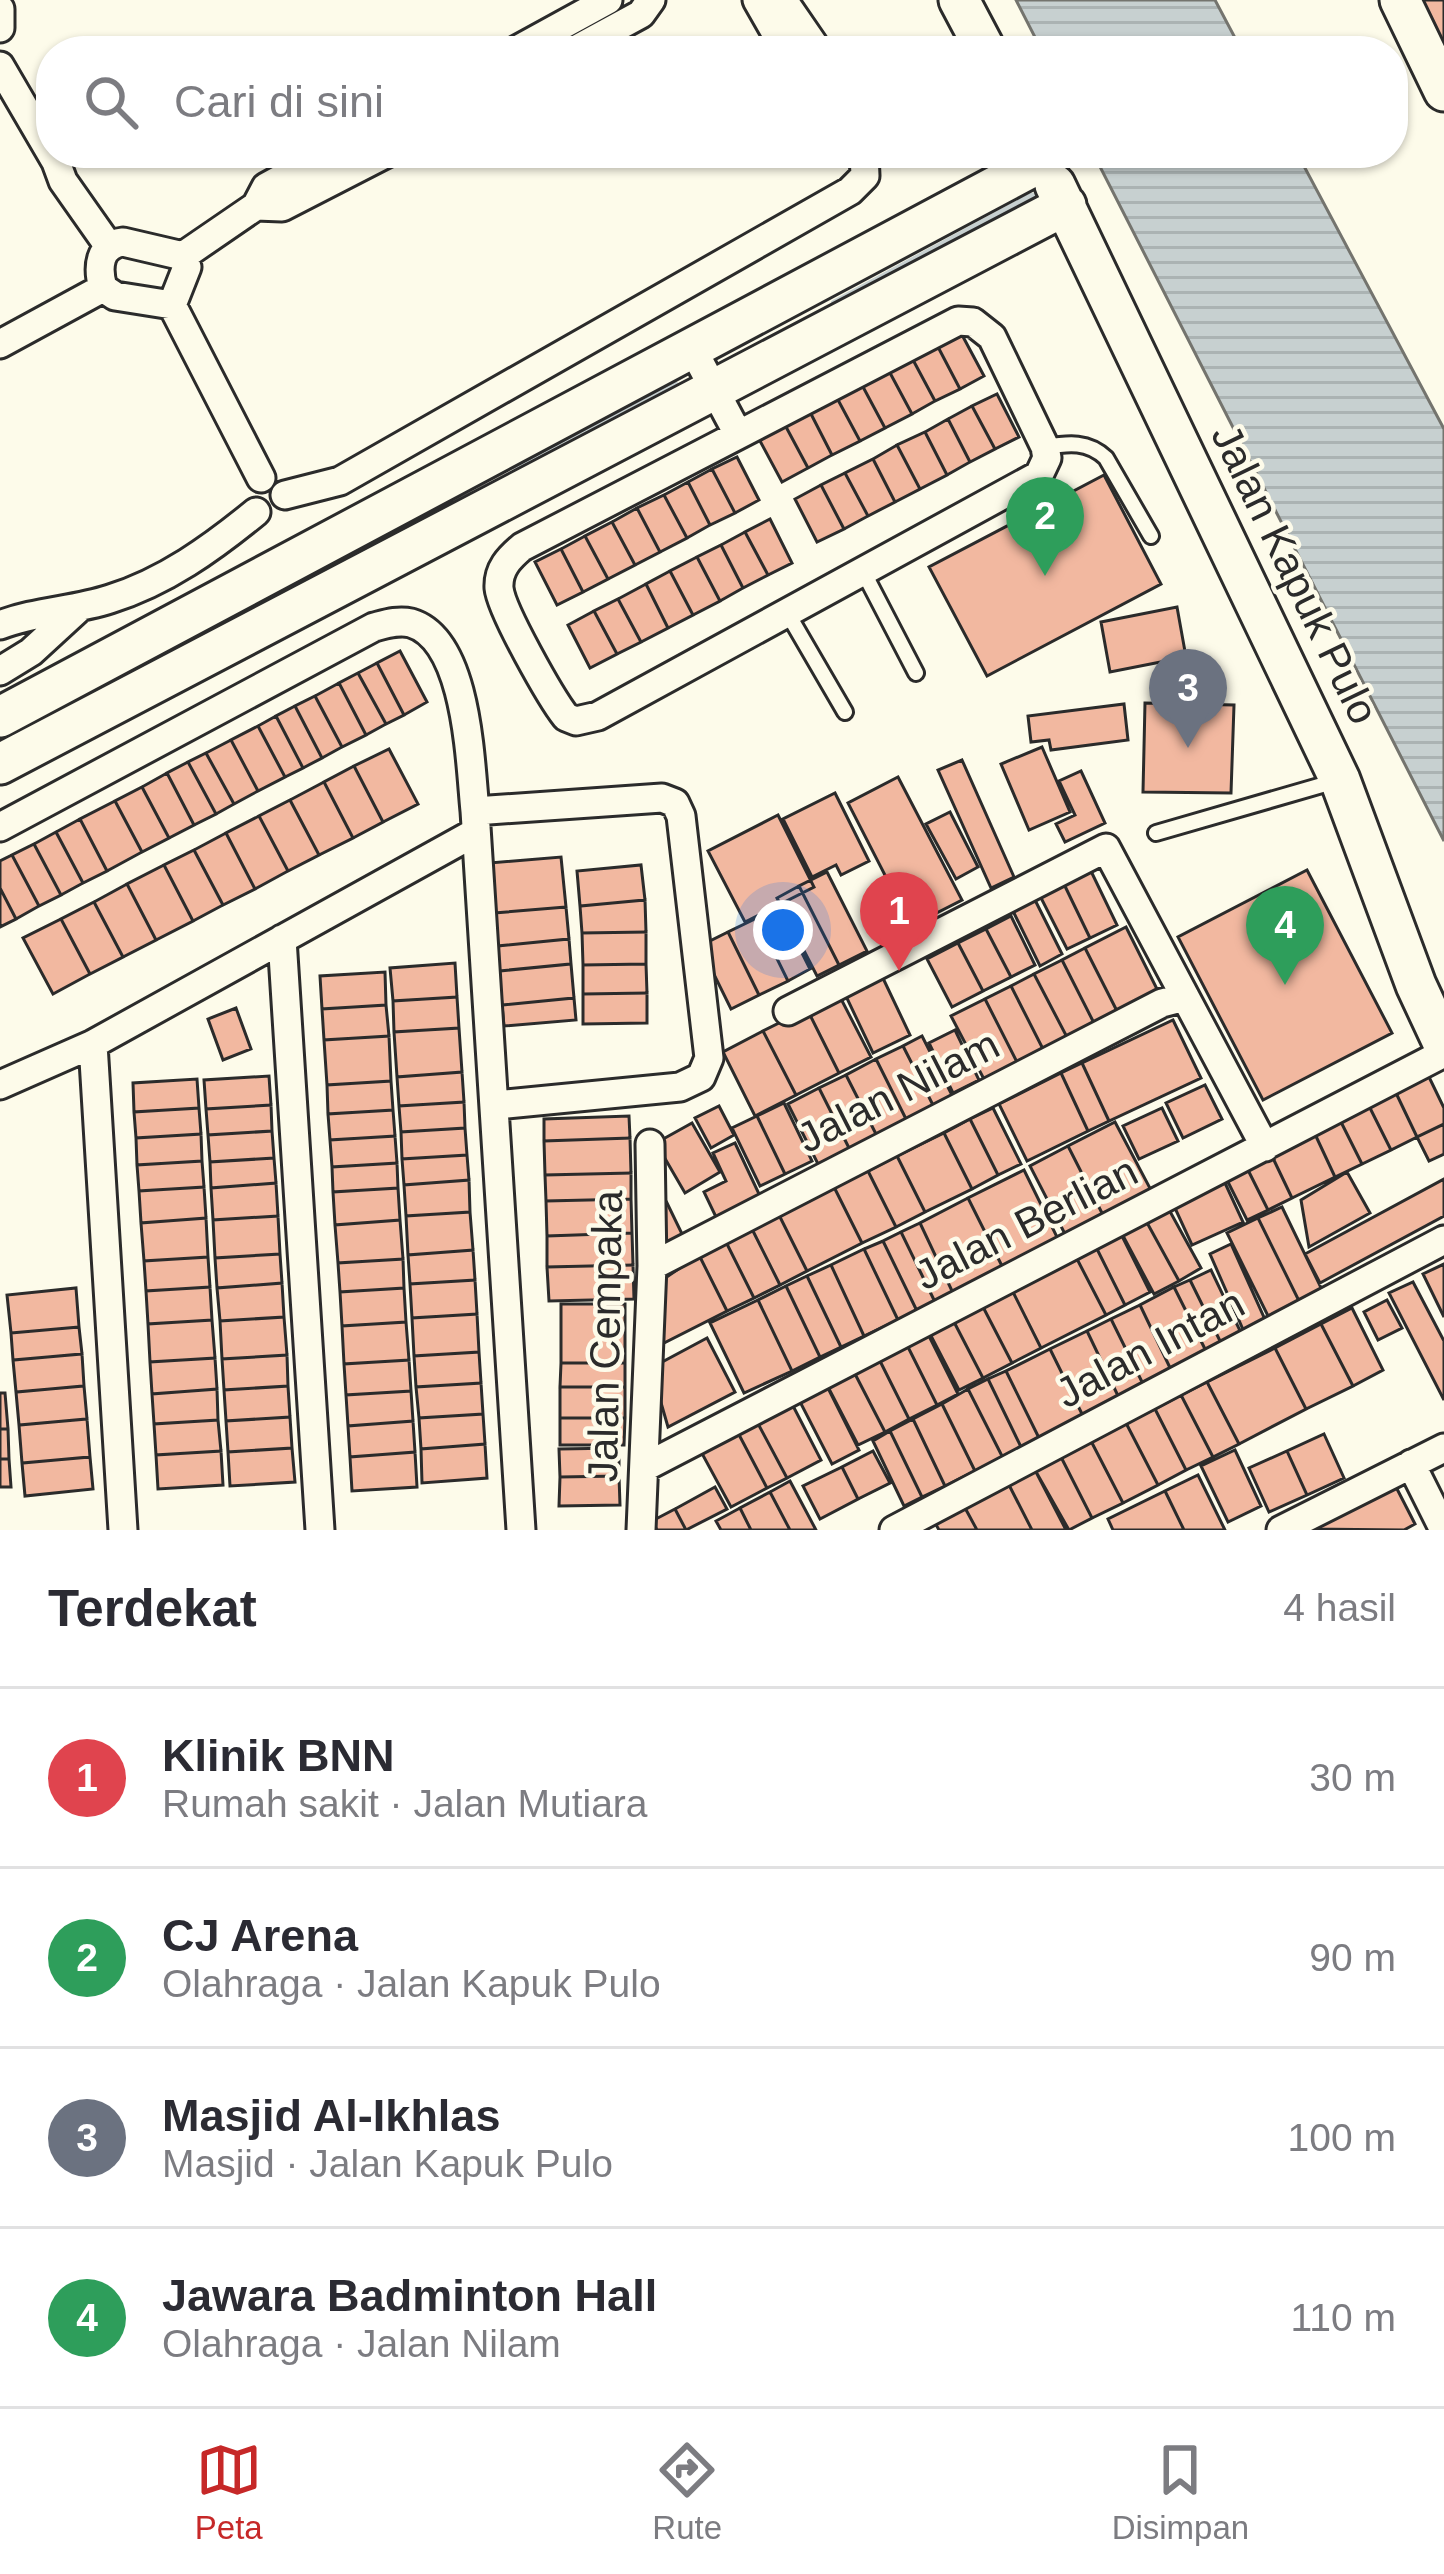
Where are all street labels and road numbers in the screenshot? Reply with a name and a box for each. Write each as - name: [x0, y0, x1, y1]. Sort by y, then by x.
- street label: Jalan Kapuk Pulo: [1202, 417, 1388, 731]
- street label: Jalan Nilam: [790, 1020, 1006, 1162]
- street label: Jalan Berlian: [907, 1147, 1145, 1299]
- street label: Jalan Cempaka: [579, 1189, 631, 1482]
- street label: Jalan Intan: [1048, 1279, 1252, 1417]

